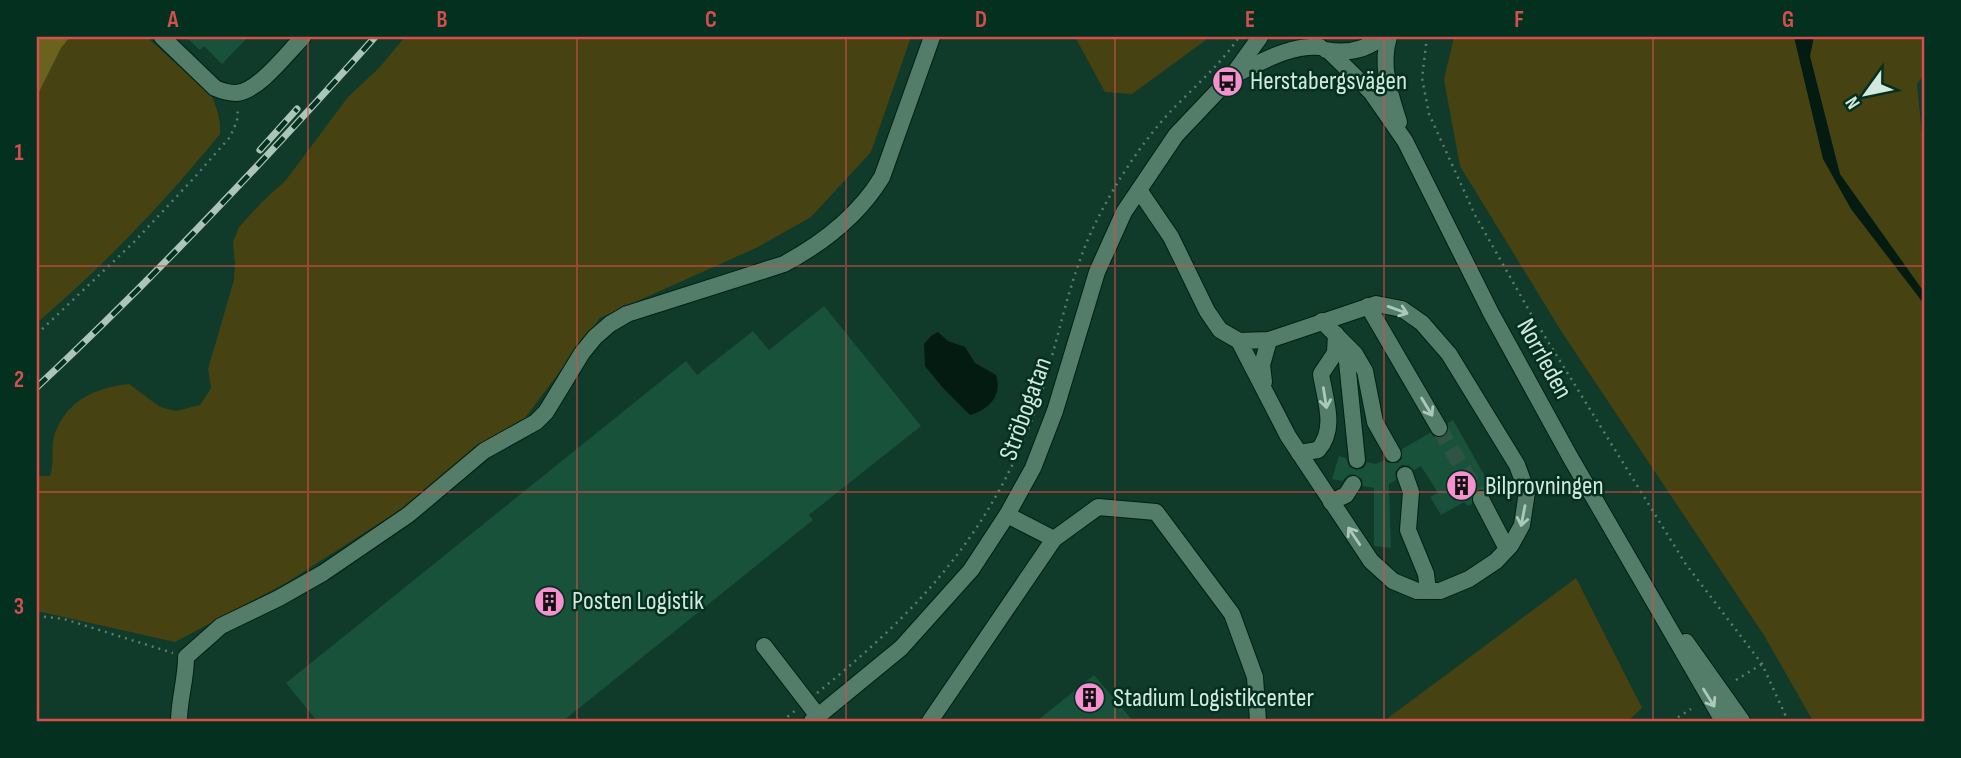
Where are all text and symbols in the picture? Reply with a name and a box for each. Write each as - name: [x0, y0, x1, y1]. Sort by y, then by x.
- text: A: [167, 6, 180, 34]
- text: B: [437, 6, 448, 34]
- text: C: [705, 6, 717, 34]
- text: D: [975, 6, 987, 34]
- text: E: [1245, 6, 1255, 34]
- text: F: [1514, 6, 1524, 34]
- text: G: [1782, 6, 1794, 34]
- north arrow: [1832, 60, 1902, 130]
- bus stop icon: Herstabergsvägen: [1210, 64, 1244, 98]
- place label: Herstabergsvägen: [1250, 66, 1407, 97]
- text: N: [1841, 92, 1865, 113]
- text: 1: [14, 139, 24, 167]
- one-way arrow: [1387, 305, 1409, 317]
- street label: Norrleden: [1509, 314, 1579, 404]
- street label: Ströbogatan: [993, 353, 1059, 465]
- text: 2: [14, 366, 24, 394]
- one-way arrow: [1319, 386, 1332, 409]
- one-way arrow: [1420, 397, 1434, 417]
- building icon: Bilprovningen: [1445, 469, 1479, 503]
- place label: Bilprovningen: [1485, 471, 1604, 502]
- one-way arrow: [1516, 504, 1529, 527]
- one-way arrow: [1347, 526, 1361, 546]
- building icon: Posten Logistik: [532, 584, 566, 618]
- place label: Posten Logistik: [572, 586, 704, 617]
- text: 3: [14, 593, 24, 621]
- building icon: Stadium Logistikcenter: [1073, 681, 1107, 715]
- place label: Stadium Logistikcenter: [1113, 683, 1314, 714]
- one-way arrow: [1702, 687, 1716, 707]

